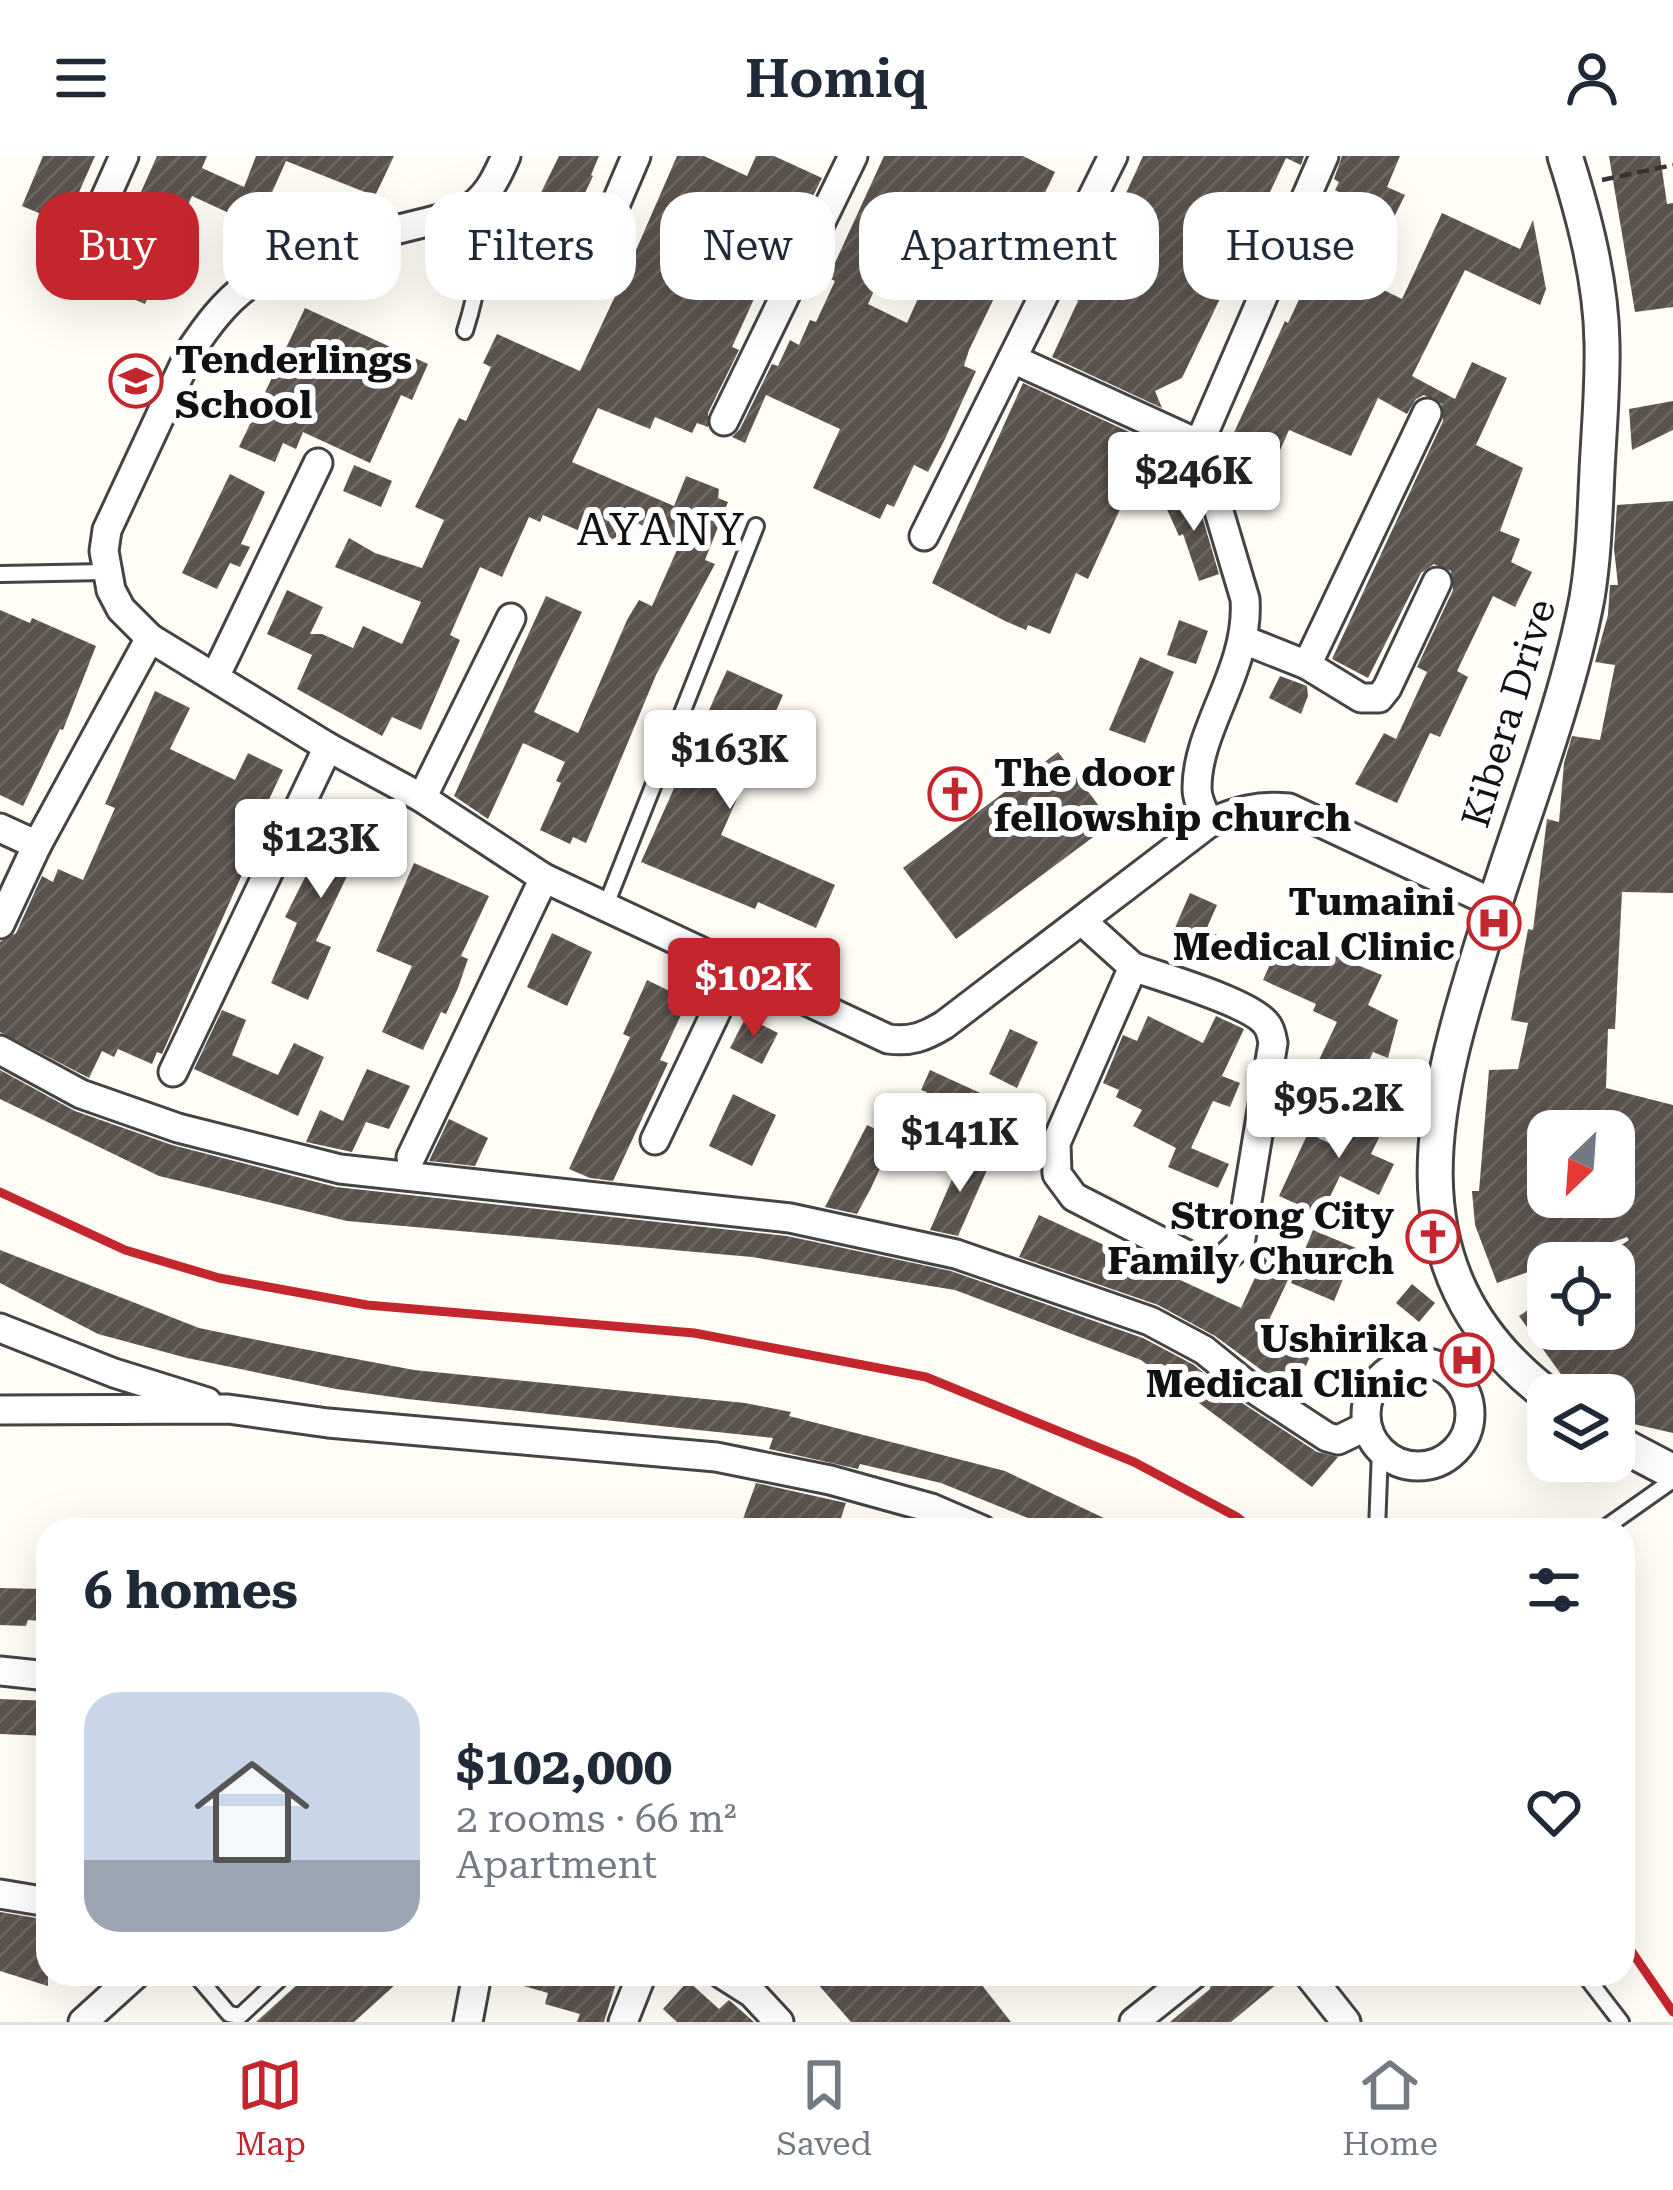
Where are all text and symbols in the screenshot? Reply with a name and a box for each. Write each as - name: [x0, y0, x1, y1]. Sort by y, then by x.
- icon: menu: [48, 45, 114, 111]
- icon: person: [1559, 45, 1625, 111]
- text: Homiq: [745, 47, 928, 110]
- chip: Buy: [36, 192, 199, 300]
- chip: Rent: [223, 192, 401, 300]
- chip: Filters: [425, 192, 636, 300]
- chip: New: [660, 192, 835, 300]
- chip: Apartment: [859, 192, 1159, 300]
- chip: House: [1183, 192, 1397, 300]
- place label: Tenderlings School: [175, 337, 412, 428]
- school or university icon: Tenderlings School: [108, 353, 164, 409]
- pin: $246K: [1110, 432, 1278, 534]
- text: $246K: [1135, 448, 1253, 494]
- district label: AYANY: [577, 503, 747, 556]
- street label: Kibera Drive: [1452, 594, 1565, 833]
- pin: $163K: [646, 710, 814, 812]
- text: $163K: [671, 726, 789, 772]
- place label: The door fellowship church: [994, 750, 1351, 841]
- church icon: The door fellowship church: [927, 766, 983, 822]
- pin: $123K: [237, 799, 405, 901]
- text: $123K: [262, 815, 380, 861]
- place label: Tumaini Medical Clinic: [1173, 879, 1455, 970]
- hospital icon: Tumaini Medical Clinic: [1466, 895, 1522, 951]
- pin: $102K: [670, 938, 838, 1040]
- text: $102K: [695, 954, 813, 1000]
- pin: $95.2K: [1241, 1059, 1437, 1161]
- text: $95.2K: [1274, 1075, 1404, 1121]
- pin: $141K: [876, 1093, 1044, 1195]
- text: $141K: [901, 1109, 1019, 1155]
- north arrow: [1527, 1110, 1635, 1218]
- map controls: [1527, 1110, 1635, 1482]
- place label: Strong City Family Church: [1107, 1193, 1394, 1284]
- church icon: Strong City Family Church: [1405, 1209, 1461, 1265]
- button: locate: [1527, 1242, 1635, 1350]
- place label: Ushirika Medical Clinic: [1146, 1316, 1428, 1407]
- hospital icon: Ushirika Medical Clinic: [1439, 1332, 1495, 1388]
- button: layers: [1527, 1374, 1635, 1482]
- icon: filters: [1521, 1557, 1587, 1623]
- text: 6 homes: [84, 1561, 298, 1620]
- text: $102,000: [456, 1737, 672, 1796]
- icon: home: [180, 1740, 324, 1884]
- icon: heart: [1521, 1779, 1587, 1845]
- text: 2 rooms · 66 m²: [456, 1796, 737, 1842]
- text: Apartment: [456, 1842, 657, 1888]
- tab: Map: [235, 2052, 306, 2163]
- tab: Saved: [776, 2052, 872, 2163]
- tab: Home: [1342, 2052, 1438, 2163]

